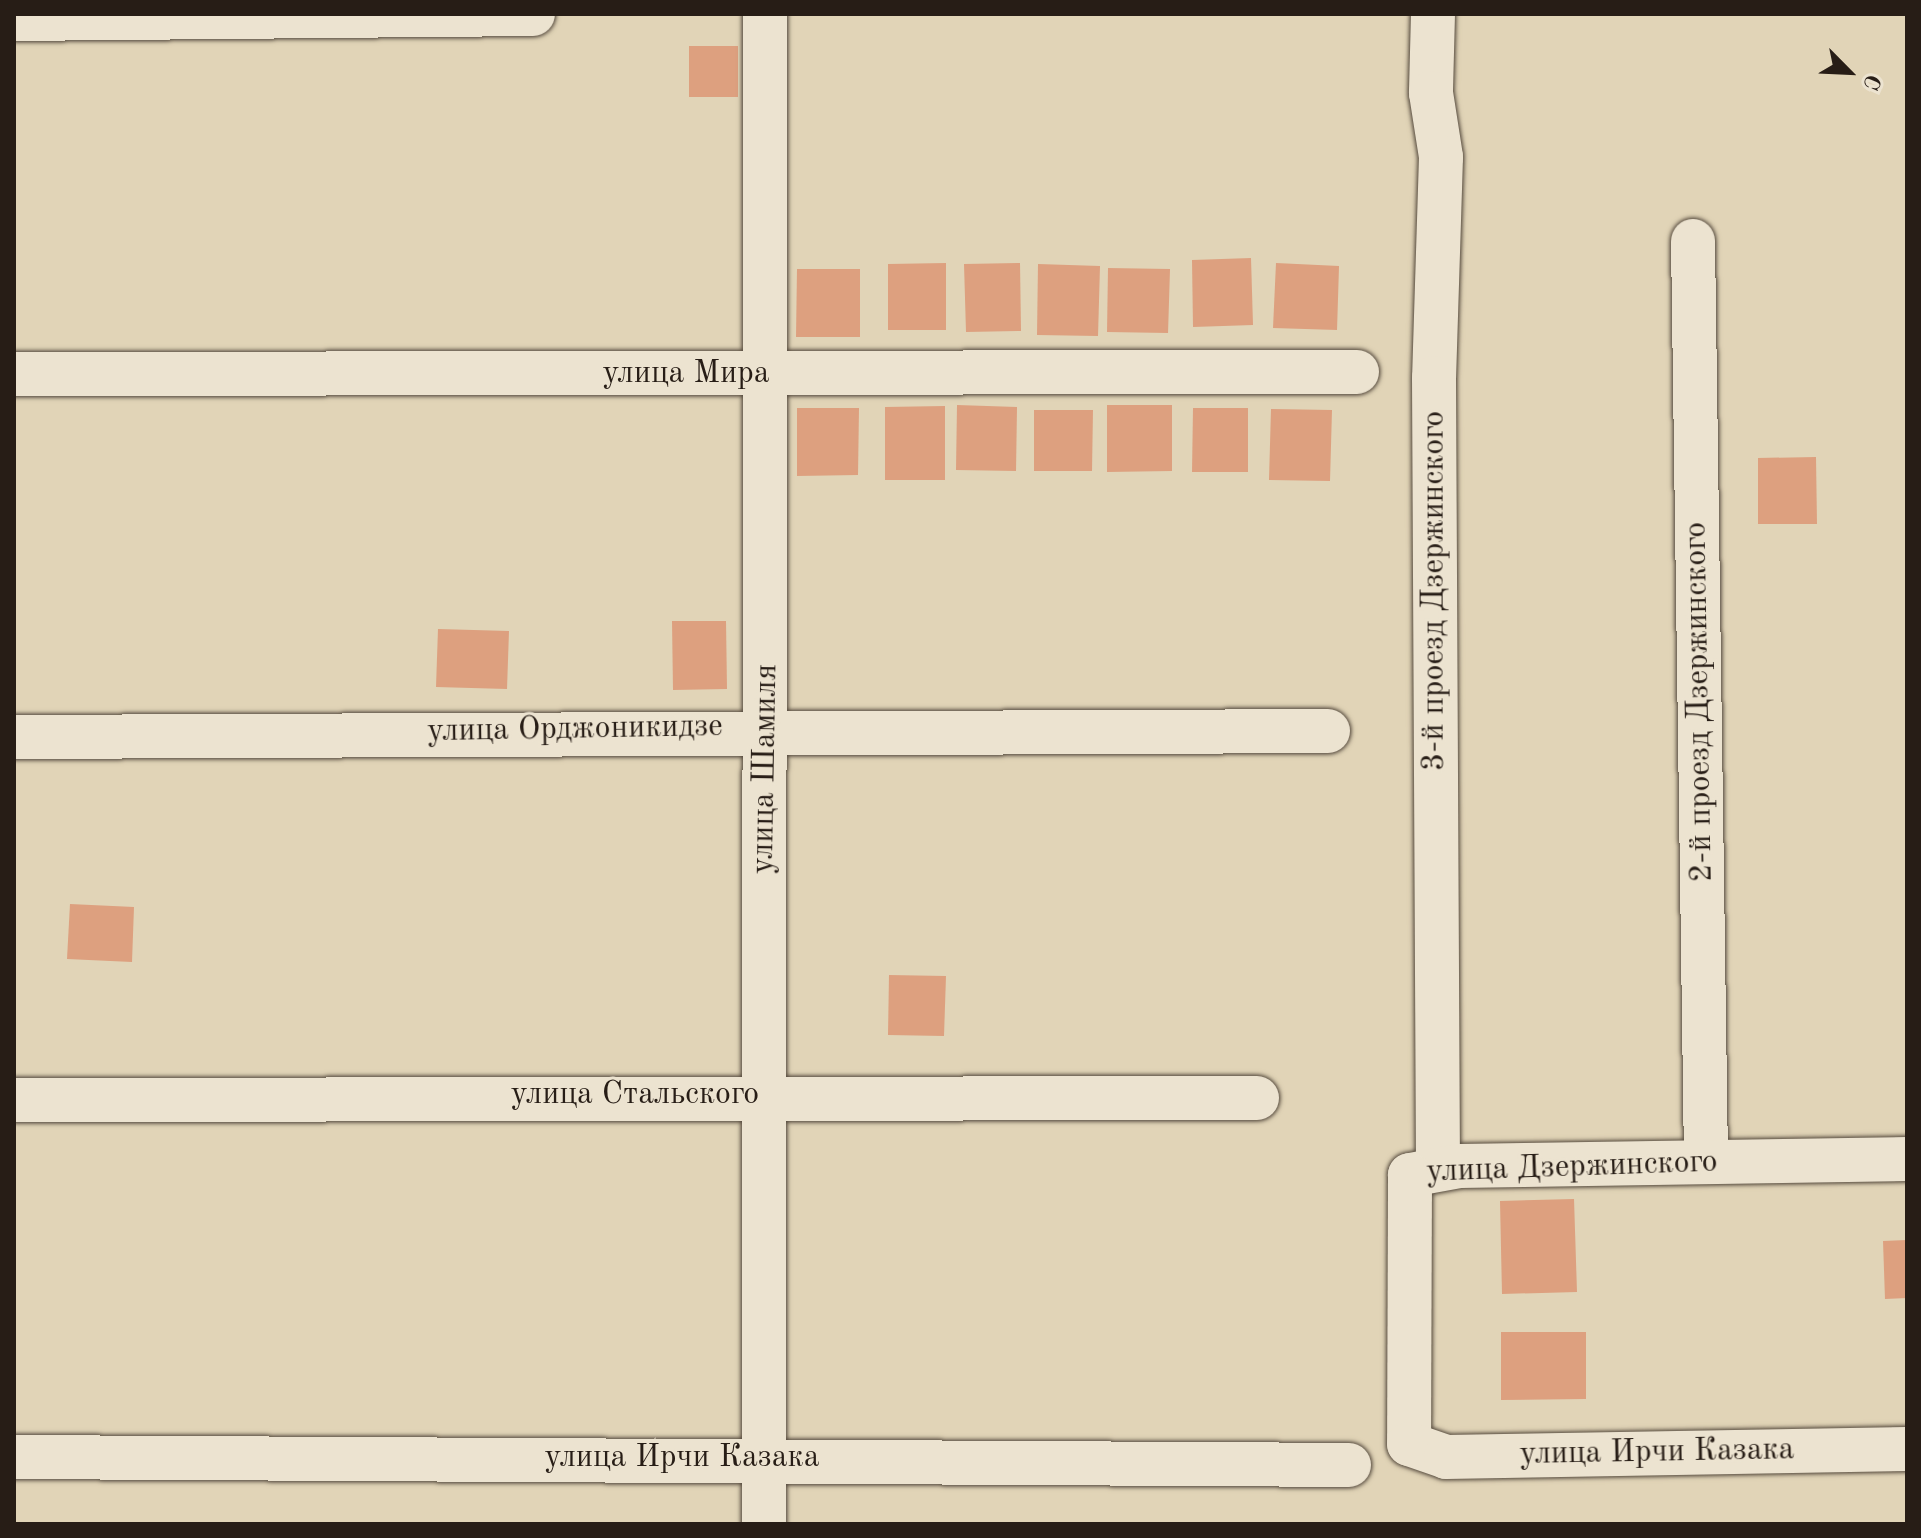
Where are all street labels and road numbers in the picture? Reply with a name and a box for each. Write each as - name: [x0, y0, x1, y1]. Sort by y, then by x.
- street label: улица Мира: [602, 355, 770, 393]
- street label: 3-й проезд Дзержинского: [1416, 411, 1454, 771]
- street label: 2-й проезд Дзержинского: [1678, 521, 1722, 883]
- street label: улица Шамиля: [745, 664, 787, 874]
- street label: улица Орджоникидзе: [427, 708, 723, 752]
- street label: улица Стальского: [511, 1076, 759, 1114]
- street label: улица Дзержинского: [1426, 1144, 1718, 1192]
- street label: улица Ирчи Казака: [1519, 1431, 1795, 1475]
- street label: улица Ирчи Казака: [545, 1439, 819, 1477]

